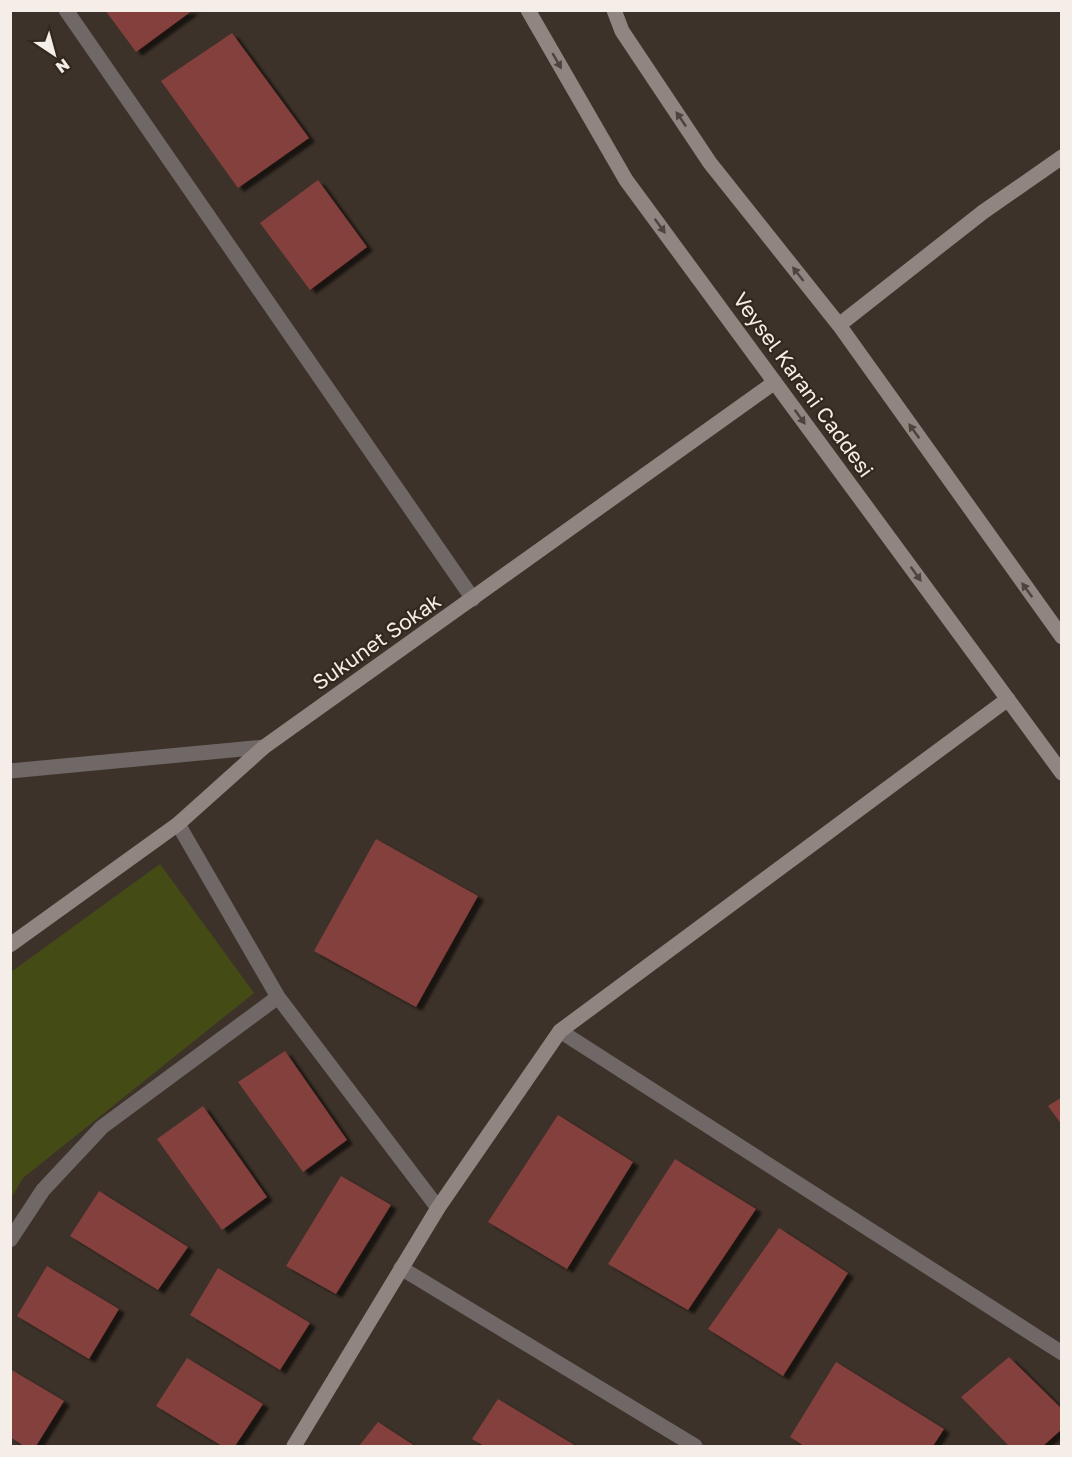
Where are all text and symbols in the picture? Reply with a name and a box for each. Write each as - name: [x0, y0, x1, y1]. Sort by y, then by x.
- north arrow: [24, 24, 84, 84]
- one-way arrow: [552, 53, 562, 70]
- text: N: [52, 54, 74, 78]
- one-way arrow: [675, 111, 687, 127]
- one-way arrow: [654, 218, 666, 234]
- one-way arrow: [792, 266, 805, 282]
- street label: Veysel Karani Caddesi: [728, 287, 880, 482]
- one-way arrow: [794, 410, 806, 425]
- one-way arrow: [909, 423, 920, 439]
- one-way arrow: [910, 566, 922, 582]
- one-way arrow: [1022, 582, 1034, 597]
- street label: Sukunet Sokak: [307, 587, 446, 695]

